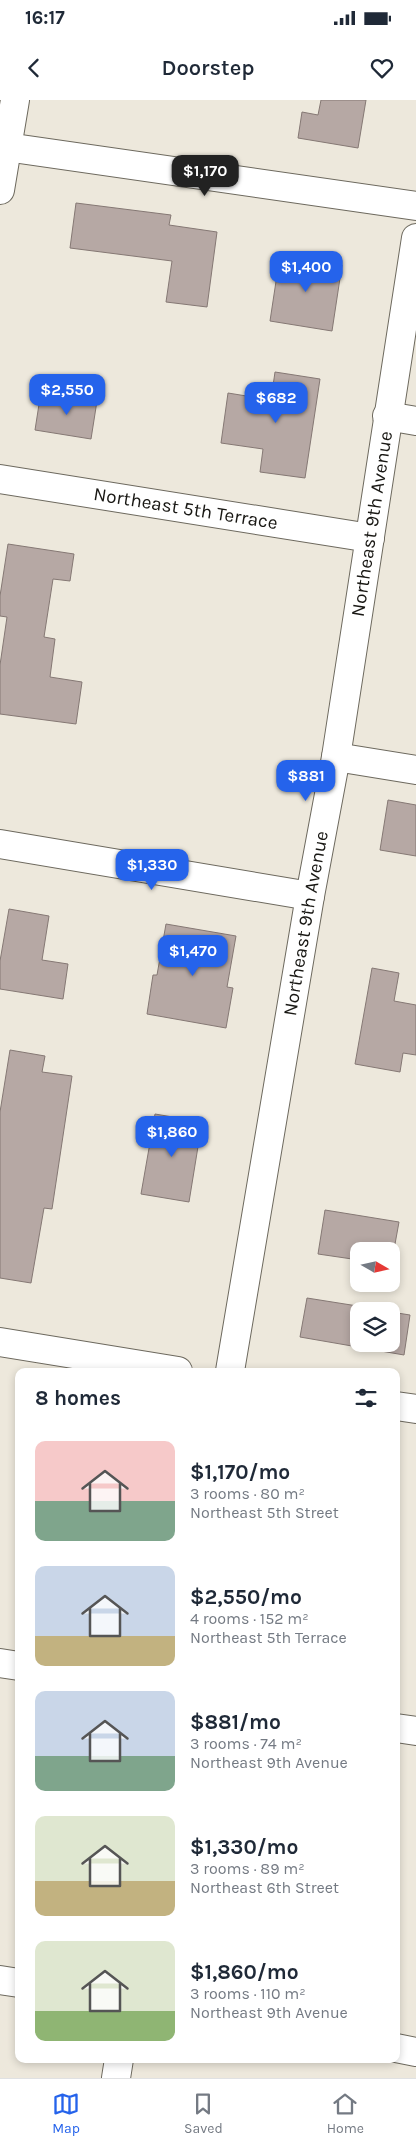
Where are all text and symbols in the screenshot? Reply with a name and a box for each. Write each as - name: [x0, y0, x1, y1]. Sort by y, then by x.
- text: 16:17: [25, 7, 65, 29]
- icon: back: [20, 54, 48, 82]
- icon: heart: [368, 54, 396, 82]
- text: Doorstep: [161, 55, 255, 81]
- pin: $1,170: [164, 154, 246, 197]
- text: $1,170: [183, 161, 227, 180]
- pin: $1,400: [265, 250, 347, 293]
- text: $1,400: [281, 257, 331, 276]
- pin: $2,550: [26, 374, 108, 416]
- text: $2,550: [40, 380, 94, 399]
- pin: $682: [246, 382, 306, 424]
- text: $682: [256, 388, 296, 407]
- street label: Northeast 9th Avenue: [347, 429, 397, 618]
- street label: Northeast 5th Terrace: [92, 483, 279, 534]
- pin: $881: [276, 760, 336, 802]
- text: $881: [287, 766, 325, 785]
- street label: Northeast 9th Avenue: [279, 829, 333, 1018]
- pin: $1,330: [111, 848, 193, 891]
- text: $1,330: [127, 855, 177, 874]
- pin: $1,470: [152, 934, 234, 977]
- text: $1,470: [169, 941, 217, 960]
- pin: $1,860: [131, 1116, 213, 1158]
- text: $1,860: [147, 1122, 197, 1141]
- north arrow: [350, 1242, 400, 1292]
- map controls: [350, 1242, 400, 1352]
- button: layers: [350, 1302, 400, 1352]
- icon: filters: [352, 1384, 380, 1412]
- text: 8 homes: [35, 1386, 121, 1410]
- text: $1,170/mo: [190, 1460, 290, 1484]
- icon: home: [75, 1461, 135, 1521]
- text: 3 rooms · 80 m²: [190, 1484, 305, 1503]
- text: Northeast 5th Street: [190, 1503, 339, 1522]
- text: $2,550/mo: [190, 1585, 302, 1609]
- icon: home: [75, 1586, 135, 1646]
- text: 4 rooms · 152 m²: [190, 1609, 309, 1628]
- text: Northeast 5th Terrace: [190, 1628, 347, 1647]
- text: $881/mo: [190, 1710, 281, 1734]
- icon: home: [75, 1711, 135, 1771]
- text: 3 rooms · 74 m²: [190, 1734, 302, 1753]
- text: Northeast 9th Avenue: [190, 1753, 348, 1772]
- text: $1,330/mo: [190, 1835, 298, 1859]
- icon: home: [75, 1836, 135, 1896]
- text: 3 rooms · 89 m²: [190, 1859, 305, 1878]
- text: Northeast 6th Street: [190, 1878, 339, 1897]
- text: $1,860/mo: [190, 1960, 299, 1984]
- icon: home: [75, 1961, 135, 2021]
- text: 3 rooms · 110 m²: [190, 1984, 306, 2003]
- text: Northeast 9th Avenue: [190, 2003, 348, 2022]
- tab: Map: [52, 2090, 80, 2137]
- tab: Saved: [184, 2090, 223, 2137]
- tab: Home: [327, 2090, 364, 2137]

